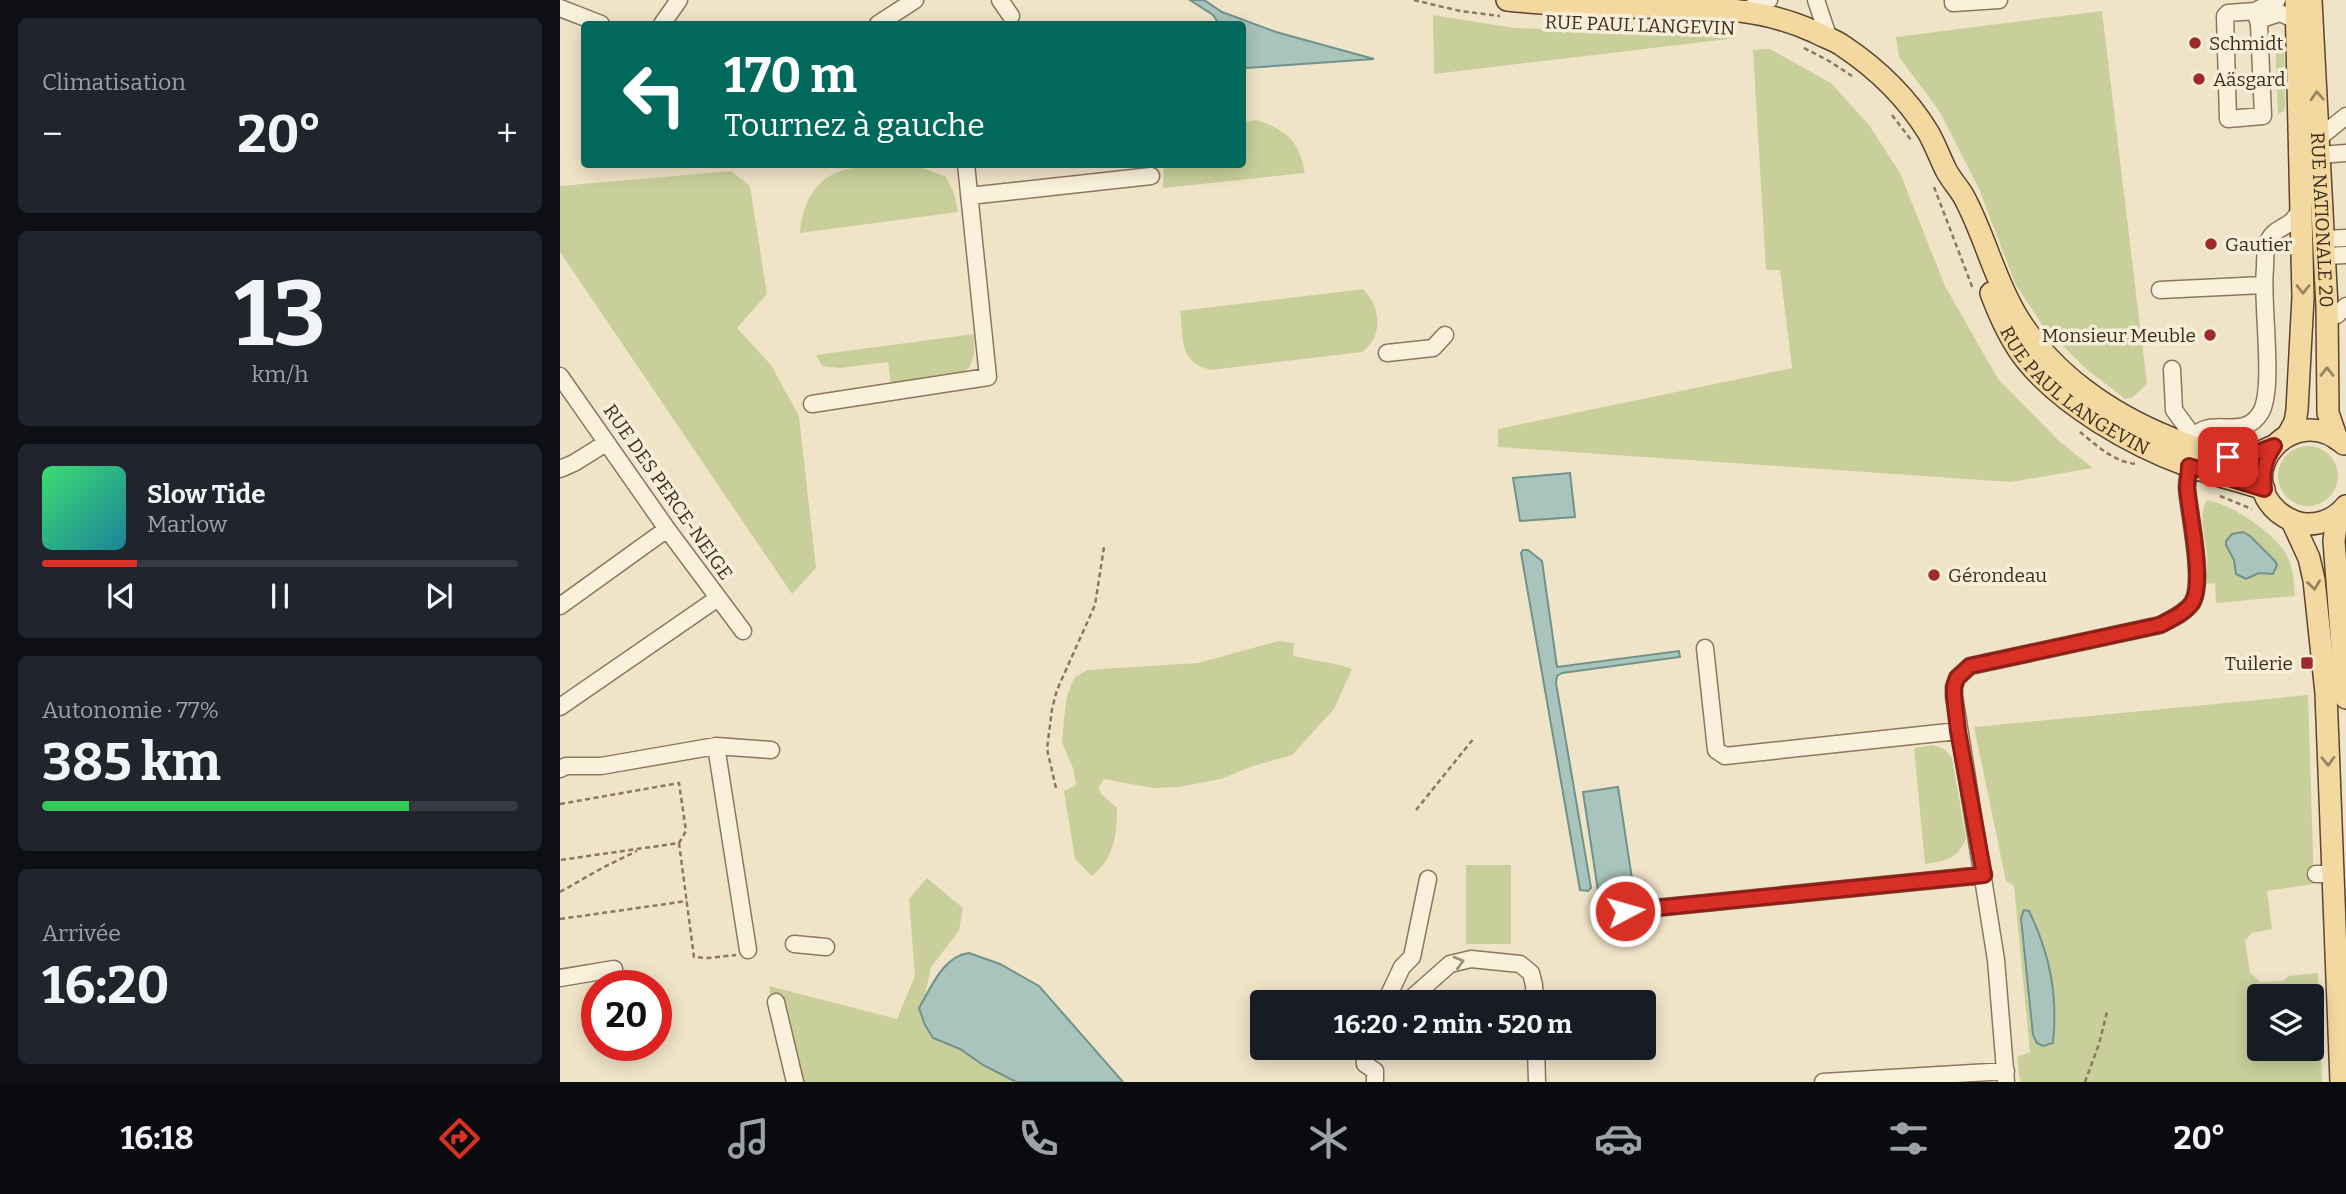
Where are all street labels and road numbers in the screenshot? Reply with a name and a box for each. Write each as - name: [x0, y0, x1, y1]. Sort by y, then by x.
- street label: RUE PAUL LANGEVIN: [1544, 10, 1736, 40]
- street label: RUE NATIONALE 20: [2306, 131, 2339, 308]
- street label: RUE PAUL LANGEVIN: [1995, 322, 2154, 459]
- street label: RUE DES PERCE-NEIGE: [599, 400, 737, 584]

